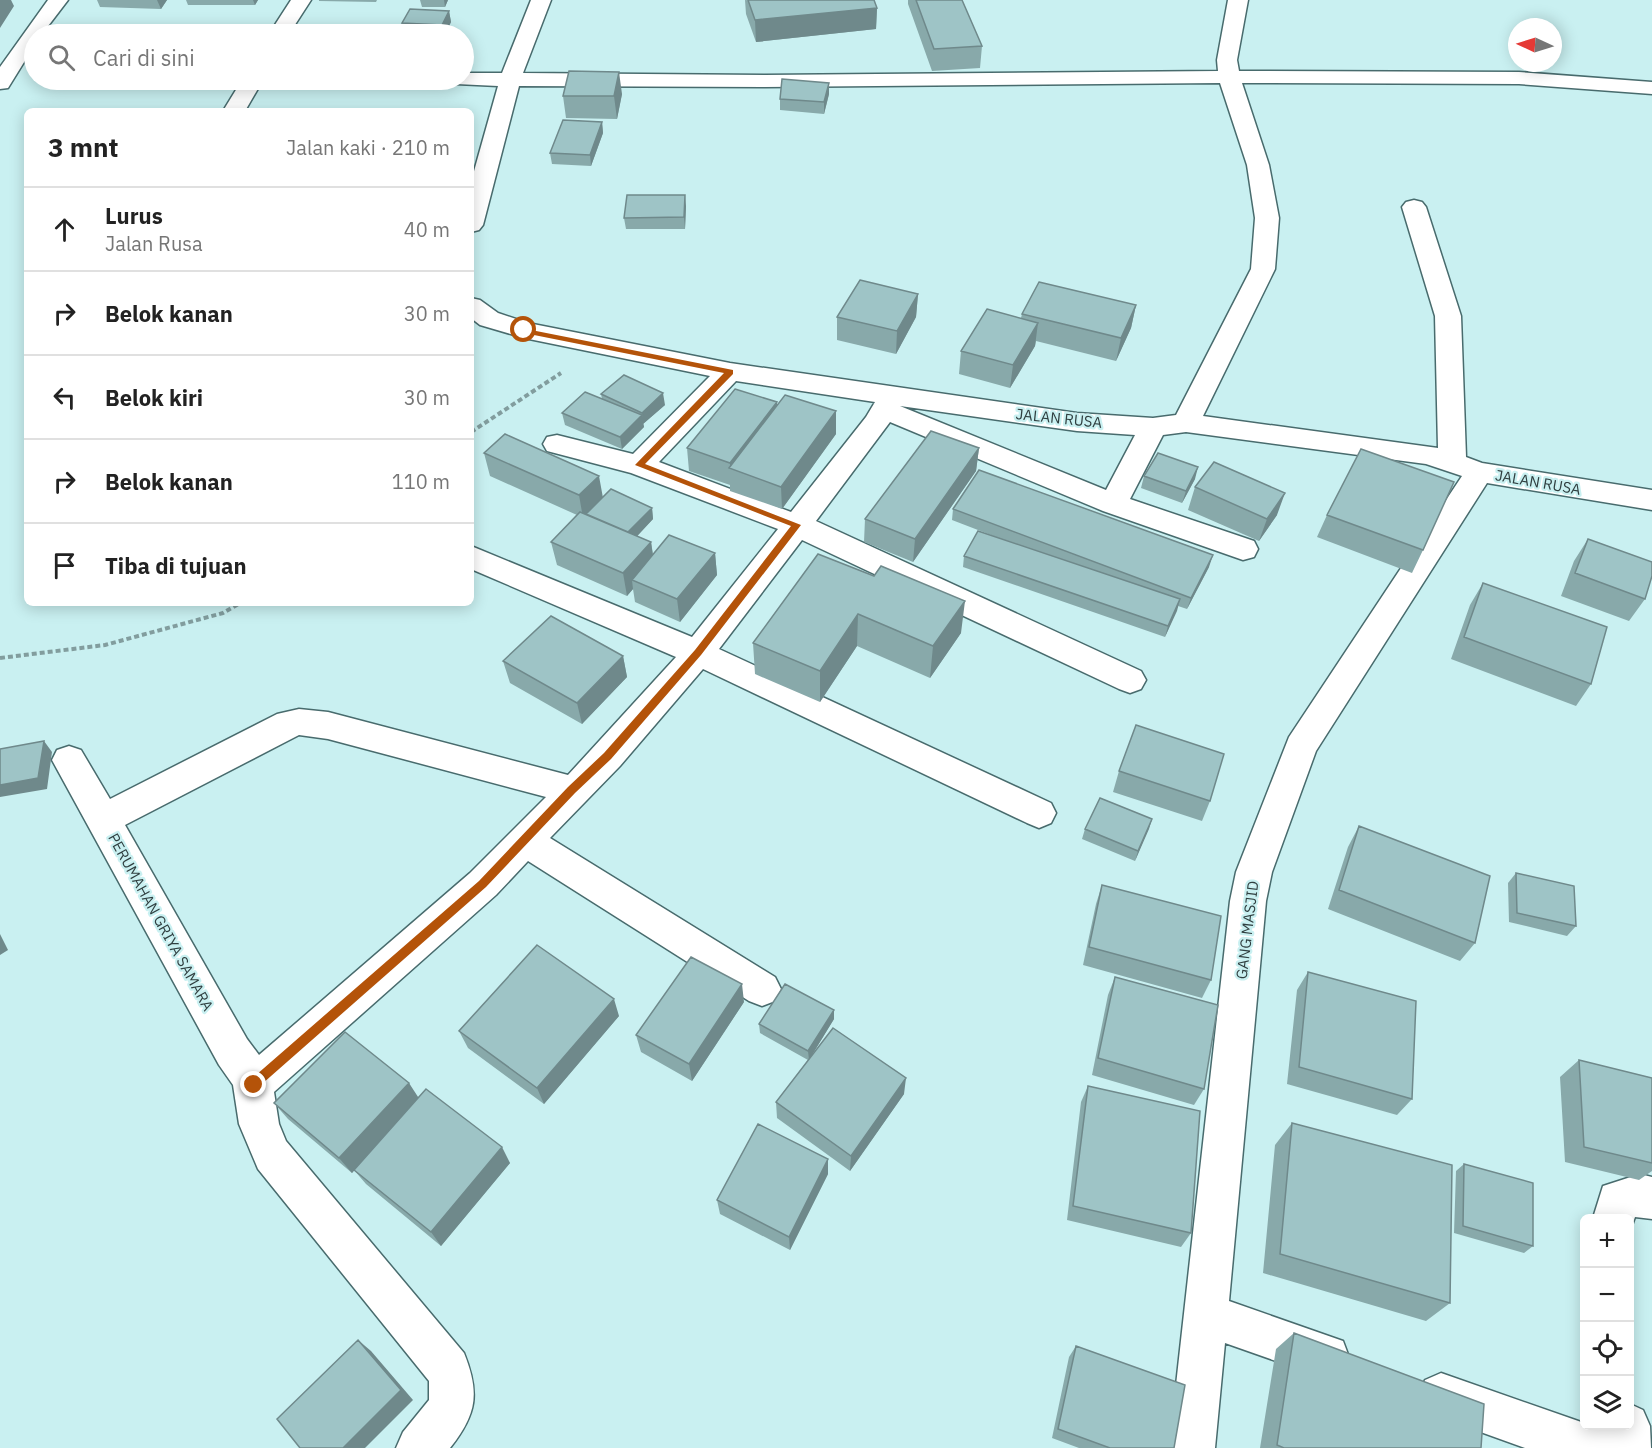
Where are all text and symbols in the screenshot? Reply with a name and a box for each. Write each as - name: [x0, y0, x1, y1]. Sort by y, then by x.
- north arrow: [1508, 18, 1562, 72]
- search box: [24, 24, 474, 90]
- icon: search: [45, 41, 78, 74]
- text: Cari di sini: [93, 43, 195, 72]
- text: 3 mnt: [48, 130, 118, 164]
- text: Jalan kaki · 210 m: [286, 134, 450, 161]
- text: Lurus: [105, 201, 163, 230]
- icon: ahead: [48, 213, 81, 246]
- text: 40 m: [404, 216, 450, 243]
- text: Jalan Rusa: [105, 230, 203, 257]
- icon: right: [48, 297, 81, 330]
- text: Belok kanan: [105, 299, 233, 328]
- text: 30 m: [404, 300, 450, 327]
- route start: [510, 316, 536, 342]
- icon: left: [48, 381, 81, 414]
- text: Belok kiri: [105, 383, 203, 412]
- text: 30 m: [404, 384, 450, 411]
- street label: JALAN RUSA: [1015, 404, 1103, 432]
- icon: right: [48, 465, 81, 498]
- street label: JALAN RUSA: [1494, 465, 1583, 499]
- text: Belok kanan: [105, 467, 233, 496]
- text: 110 m: [392, 468, 450, 495]
- icon: arrive: [48, 549, 81, 582]
- text: Tiba di tujuan: [105, 551, 247, 580]
- street label: PERUMAHAN GRIYA SAMARA: [104, 830, 218, 1014]
- street label: GANG MASJID: [1232, 880, 1262, 980]
- route end: [240, 1071, 266, 1097]
- map controls: [1580, 1214, 1634, 1430]
- button: +: [1580, 1214, 1634, 1268]
- button: −: [1580, 1268, 1634, 1322]
- button: locate: [1580, 1322, 1634, 1376]
- button: layers: [1580, 1376, 1634, 1430]

